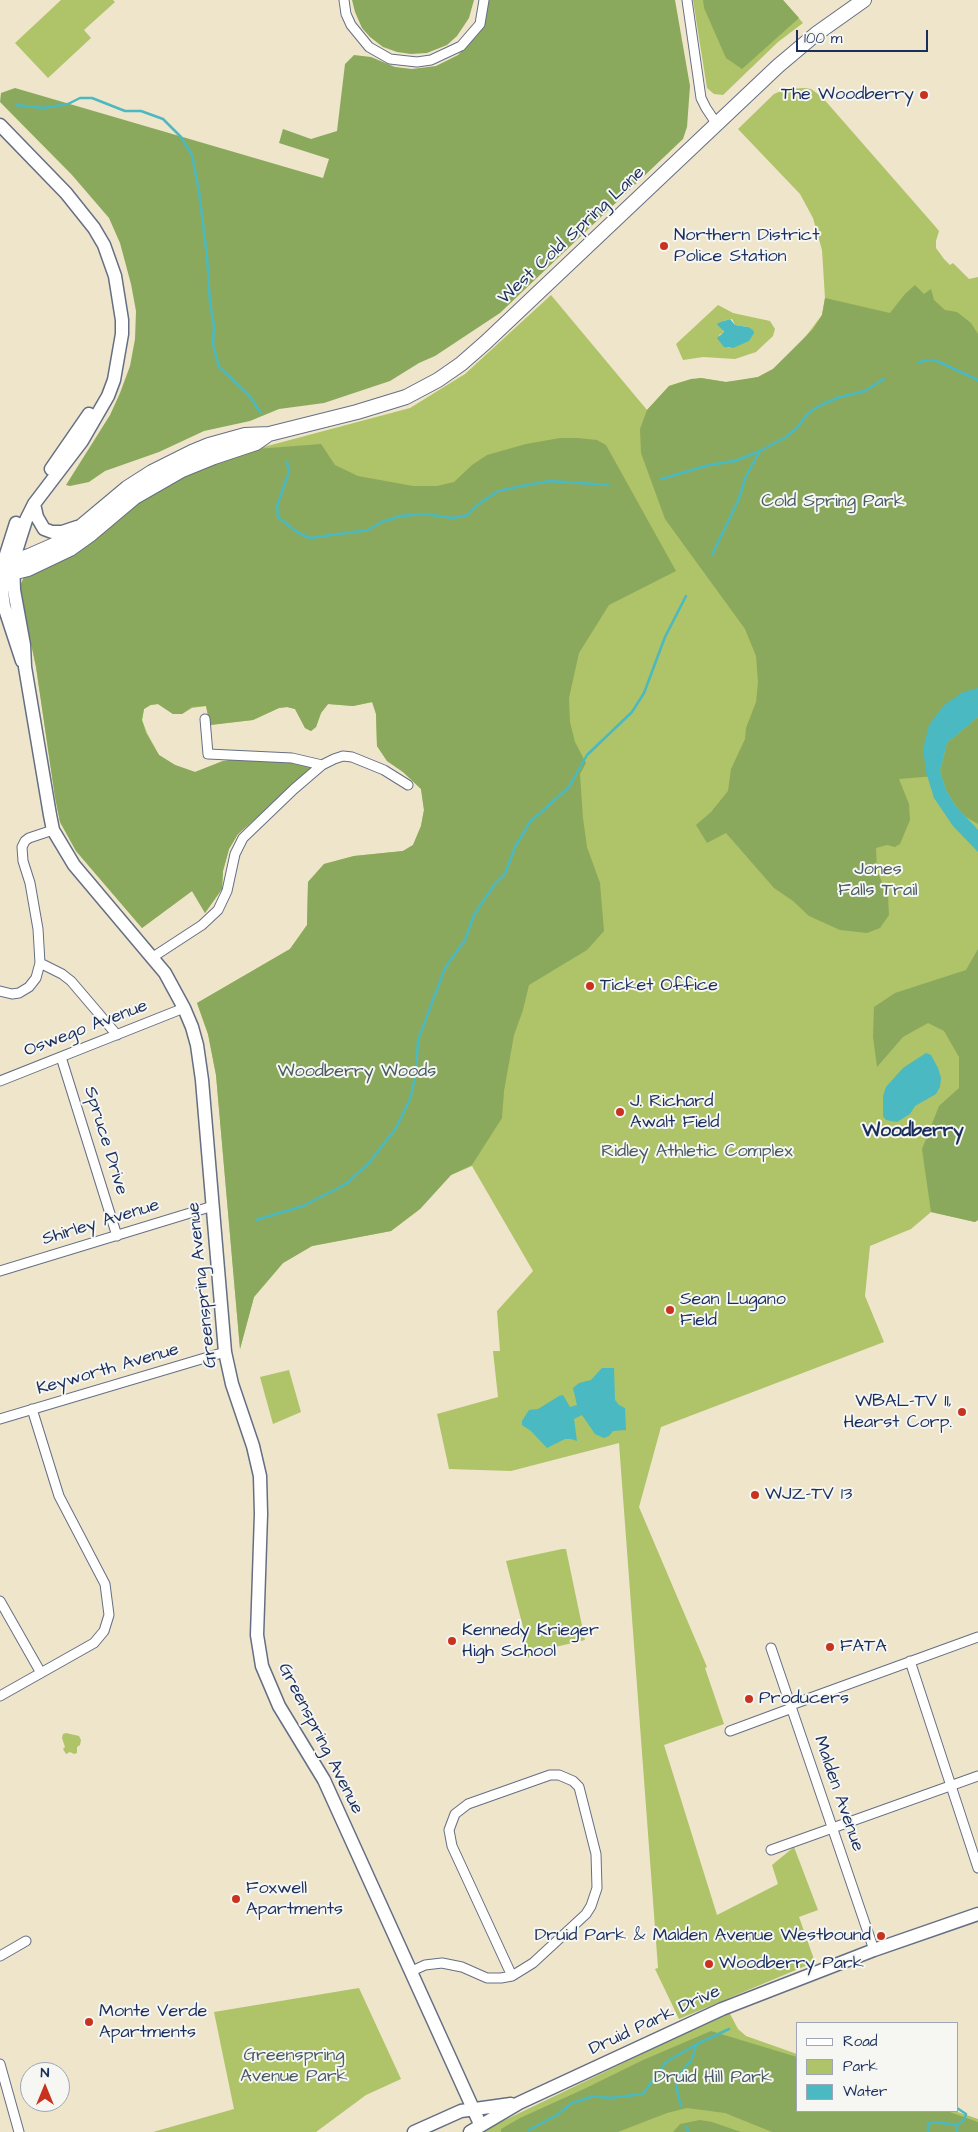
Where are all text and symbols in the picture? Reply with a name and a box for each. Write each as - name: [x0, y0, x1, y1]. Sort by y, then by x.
- scale bar: [798, 20, 930, 52]
- text: 100 m: [804, 28, 843, 49]
- place label: The Woodberry: [781, 84, 914, 106]
- marker: The Woodberry: [918, 89, 930, 101]
- street label: West Cold Spring Lane: [494, 162, 650, 310]
- place label: Northern District Police Station: [674, 225, 819, 268]
- marker: Northern District Police Station: [658, 240, 670, 252]
- park label: Cold Spring Park: [761, 491, 905, 513]
- park label: Jones Falls Trail: [838, 859, 918, 902]
- place label: Ticket Office: [600, 975, 718, 997]
- marker: Ticket Office: [584, 980, 596, 992]
- street label: Oswego Avenue: [21, 996, 151, 1062]
- park label: Woodberry Woods: [278, 1061, 436, 1083]
- street label: Spruce Drive: [78, 1084, 132, 1198]
- place label: J. Richard Awalt Field: [630, 1091, 720, 1134]
- marker: J. Richard Awalt Field: [614, 1106, 626, 1118]
- district label: Woodberry: [862, 1121, 964, 1143]
- park label: Ridley Athletic Complex: [601, 1141, 793, 1163]
- street label: Shirley Avenue: [40, 1195, 162, 1251]
- street label: Greenspring Avenue: [184, 1201, 222, 1369]
- place label: Sean Lugano Field: [680, 1289, 786, 1332]
- marker: Sean Lugano Field: [664, 1304, 676, 1316]
- street label: Keyworth Avenue: [34, 1339, 182, 1401]
- place label: WBAL-TV 11, Hearst Corp.: [843, 1391, 952, 1434]
- marker: WBAL-TV 11, Hearst Corp.: [956, 1406, 968, 1418]
- place label: WJZ-TV 13: [765, 1484, 852, 1506]
- marker: WJZ-TV 13: [749, 1489, 761, 1501]
- place label: Kennedy Krieger High School: [462, 1620, 599, 1662]
- marker: Kennedy Krieger High School: [446, 1635, 458, 1647]
- place label: FATA: [840, 1636, 887, 1658]
- marker: FATA: [824, 1641, 836, 1653]
- street label: Greenspring Avenue: [273, 1660, 367, 1818]
- place label: Producers: [759, 1688, 849, 1710]
- marker: Producers: [743, 1693, 755, 1705]
- street label: Malden Avenue: [808, 1734, 868, 1854]
- place label: Foxwell Apartments: [246, 1878, 343, 1920]
- marker: Foxwell Apartments: [230, 1893, 242, 1905]
- place label: Druid Park & Malden Avenue Westbound: [535, 1925, 871, 1947]
- marker: Druid Park & Malden Avenue Westbound: [875, 1930, 887, 1942]
- place label: Woodberry Park: [719, 1953, 864, 1975]
- marker: Woodberry Park: [703, 1958, 715, 1970]
- street label: Druid Park Drive: [586, 1981, 724, 2061]
- place label: Monte Verde Apartments: [99, 2001, 207, 2044]
- marker: Monte Verde Apartments: [83, 2016, 95, 2028]
- legend: [796, 2022, 958, 2112]
- text: Road: [843, 2031, 877, 2052]
- park label: Greenspring Avenue Park: [240, 2045, 348, 2088]
- text: Park: [843, 2056, 878, 2077]
- north arrow: [20, 2062, 70, 2112]
- text: N: [41, 2063, 49, 2083]
- park label: Druid Hill Park: [654, 2067, 772, 2089]
- text: Water: [843, 2081, 887, 2102]

